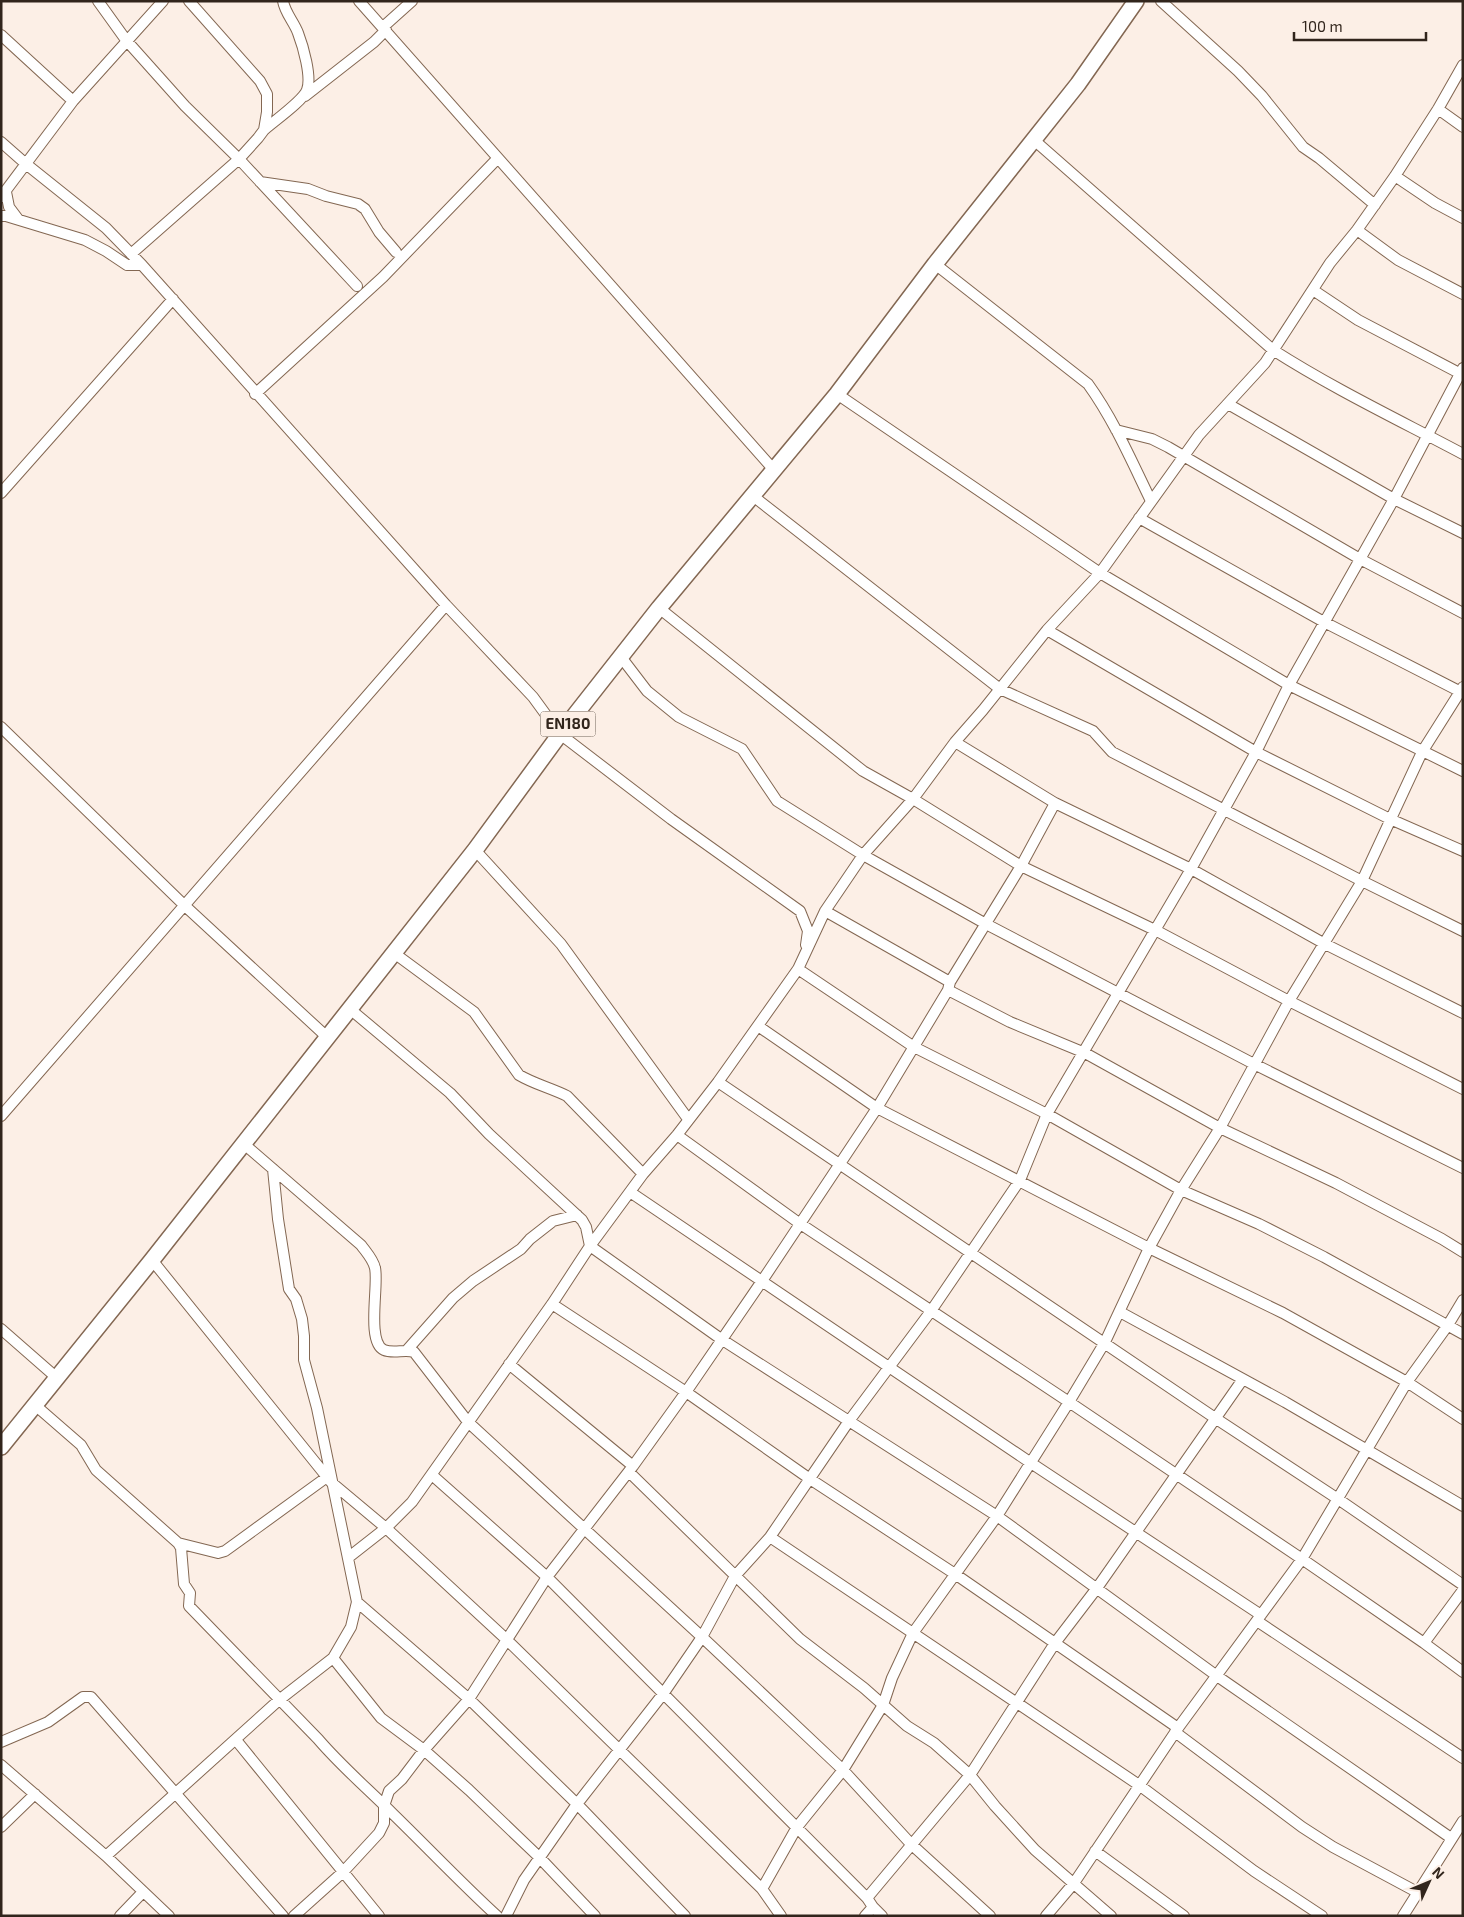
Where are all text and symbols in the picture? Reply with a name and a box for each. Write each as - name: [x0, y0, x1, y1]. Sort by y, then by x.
- scale bar: [1294, 10, 1426, 42]
- text: 100 m: [1302, 17, 1343, 35]
- road number: EN180: [540, 712, 596, 736]
- north arrow: [1404, 1857, 1454, 1907]
- text: N: [1429, 1863, 1448, 1882]

